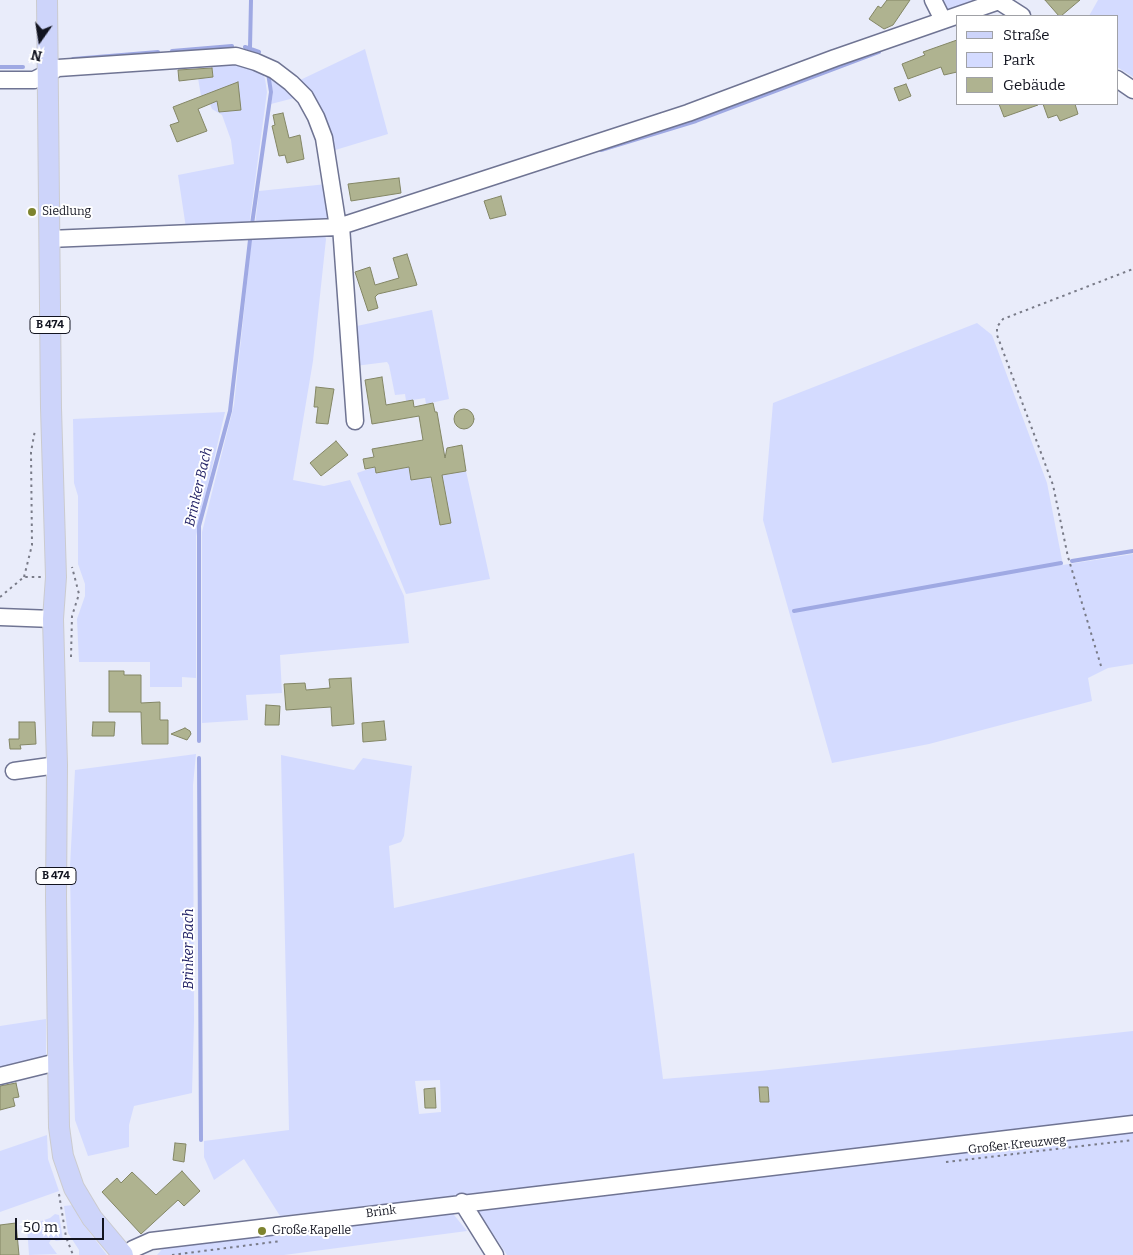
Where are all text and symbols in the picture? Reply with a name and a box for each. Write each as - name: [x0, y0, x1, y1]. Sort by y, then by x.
- north arrow: [15, 15, 65, 65]
- legend: [956, 15, 1118, 105]
- text: Straße: [1003, 26, 1049, 44]
- text: N: [29, 46, 44, 65]
- text: Park: [1003, 51, 1035, 69]
- text: Gebäude: [1003, 76, 1066, 94]
- place label: Siedlung: [42, 205, 91, 219]
- marker: Siedlung: [26, 206, 38, 218]
- road number: B 474: [30, 316, 70, 334]
- water label: Brinker Bach: [182, 446, 216, 528]
- road number: B 474: [36, 868, 76, 884]
- water label: Brinker Bach: [181, 909, 197, 989]
- street label: Großer Kreuzweg: [967, 1133, 1067, 1157]
- street label: Brink: [365, 1203, 397, 1221]
- scale bar: [18, 1208, 106, 1240]
- text: 50 m: [23, 1218, 58, 1236]
- place label: Große Kapelle: [272, 1224, 351, 1238]
- marker: Große Kapelle: [256, 1225, 268, 1237]

